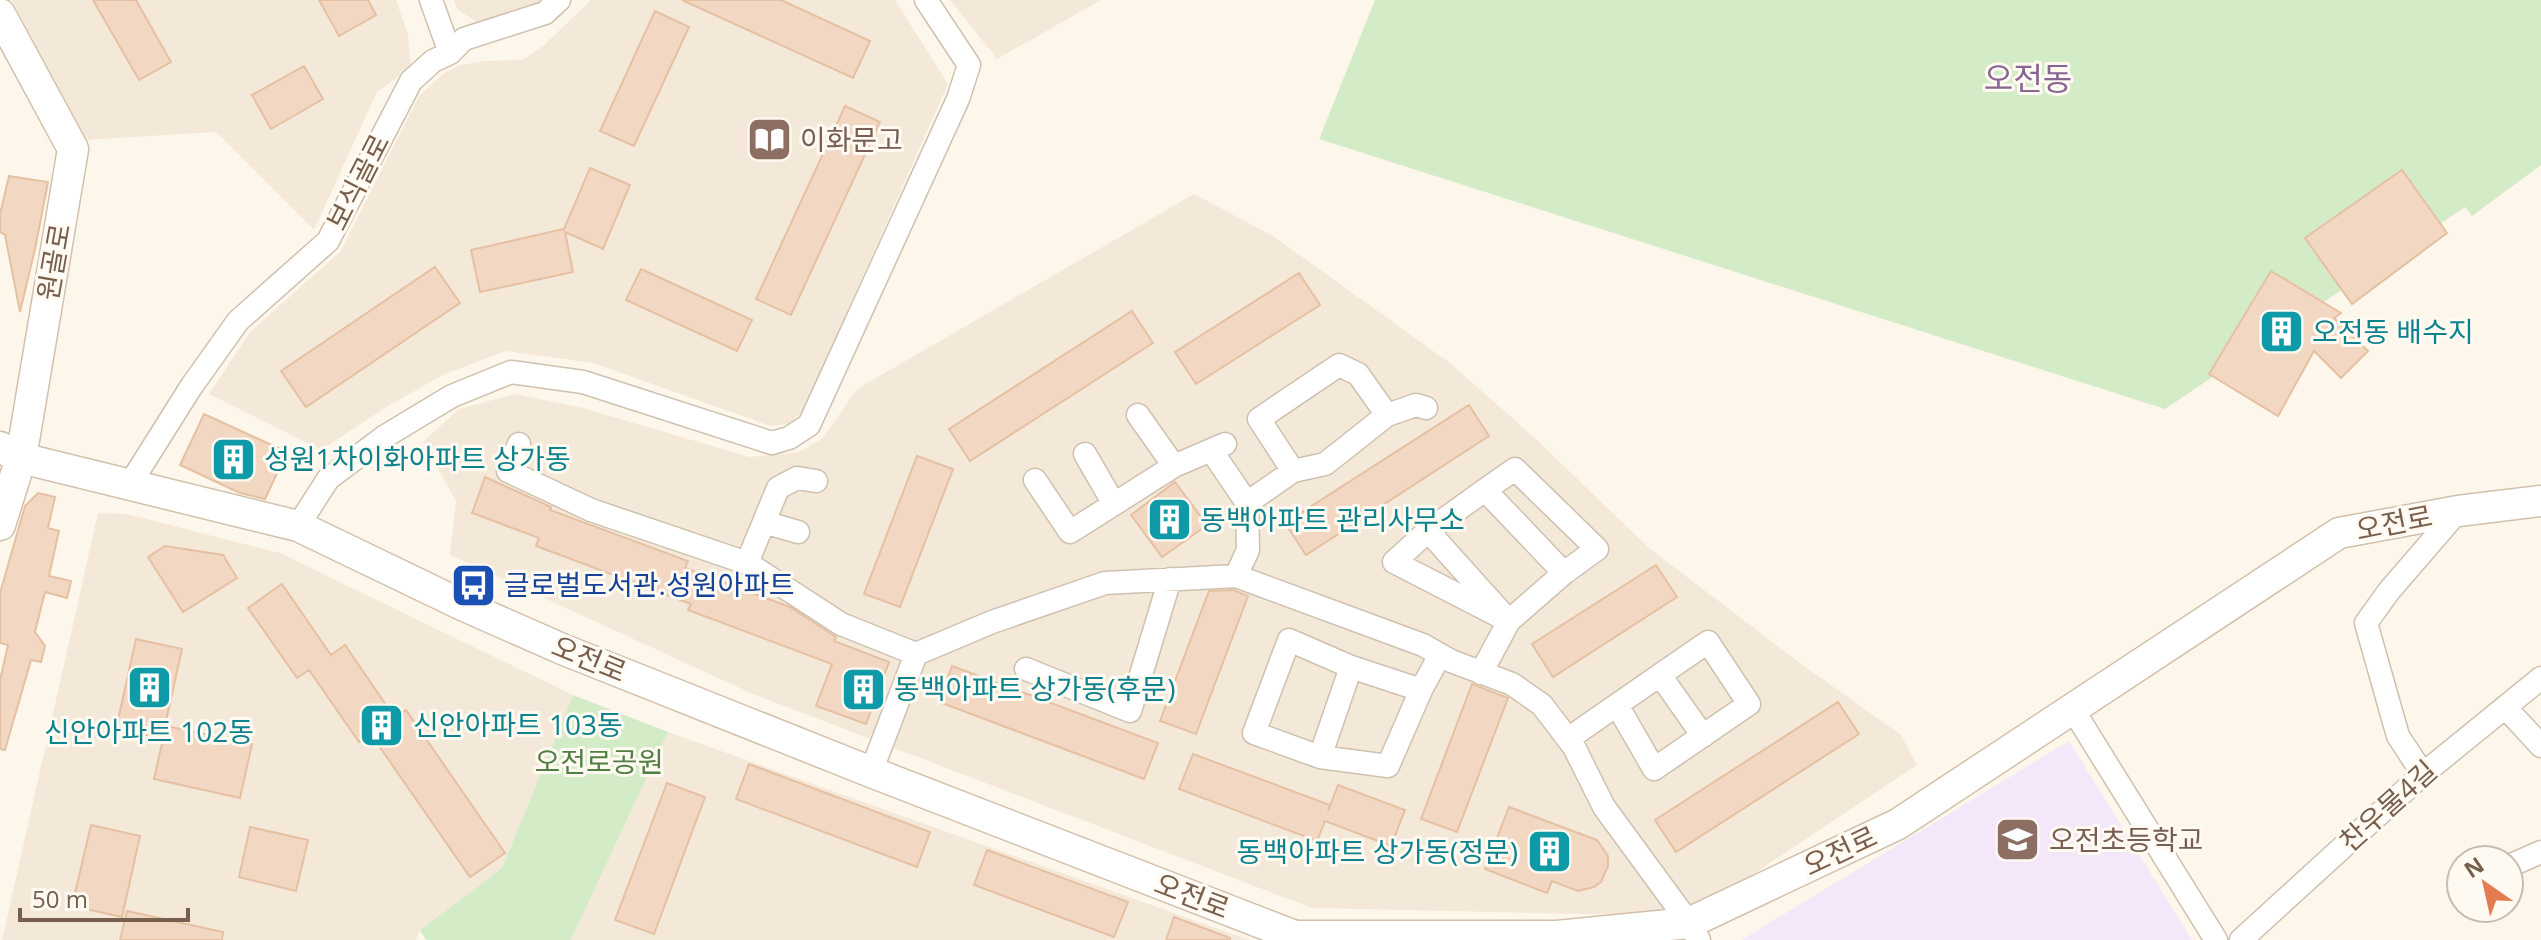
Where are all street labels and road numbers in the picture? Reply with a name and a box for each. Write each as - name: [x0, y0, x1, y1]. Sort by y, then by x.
- street label: 보식골로: [317, 127, 397, 236]
- street label: 원골로: [28, 220, 78, 303]
- street label: 오전로: [2352, 496, 2435, 548]
- street label: 오전로: [546, 626, 632, 690]
- street label: 찬우물4길: [2330, 751, 2444, 859]
- street label: 오전로: [1797, 817, 1883, 884]
- street label: 오전로: [1149, 863, 1235, 927]

